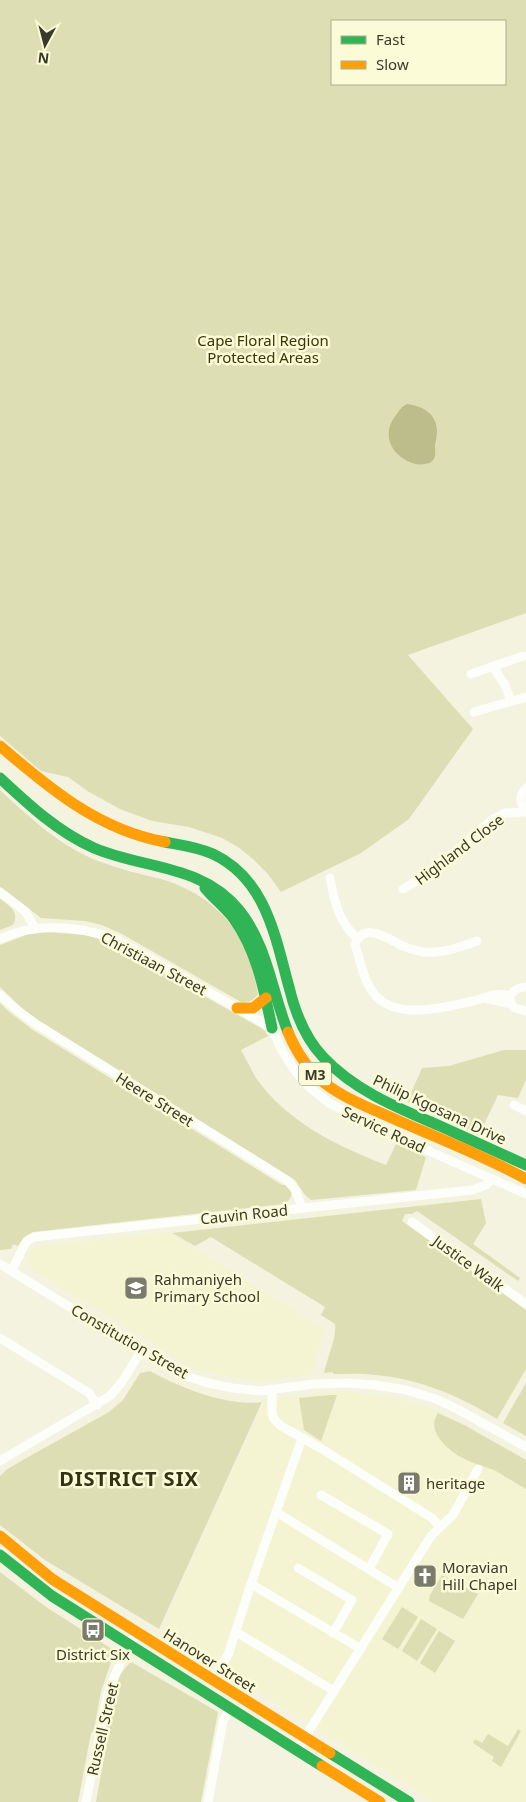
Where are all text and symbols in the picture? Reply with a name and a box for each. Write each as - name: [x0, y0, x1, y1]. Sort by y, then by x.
- north arrow: [20, 20, 70, 70]
- legend: [331, 20, 506, 85]
- text: Fast: [376, 29, 405, 49]
- text: N: [37, 48, 50, 69]
- text: Slow: [376, 54, 409, 74]
- park label: Cape Floral Region Protected Areas: [197, 330, 329, 367]
- street label: Highland Close: [411, 809, 507, 889]
- street label: Christiaan Street: [98, 927, 211, 1000]
- road number: M3: [299, 1062, 331, 1086]
- street label: Heere Street: [112, 1067, 198, 1131]
- street label: Philip Kgosana Drive: [370, 1069, 510, 1149]
- street label: Service Road: [339, 1101, 429, 1157]
- street label: Cauvin Road: [199, 1199, 289, 1229]
- street label: Justice Walk: [428, 1229, 509, 1296]
- place label: Rahmaniyeh Primary School: [154, 1269, 260, 1306]
- school or university icon: Rahmaniyeh Primary School: [123, 1275, 149, 1301]
- street label: Constitution Street: [68, 1299, 193, 1383]
- district label: DISTRICT SIX: [59, 1465, 199, 1492]
- building icon: heritage: [396, 1470, 422, 1496]
- place label: heritage: [426, 1473, 485, 1493]
- place label: Moravian Hill Chapel: [442, 1557, 517, 1594]
- church icon: Moravian Hill Chapel: [412, 1563, 438, 1589]
- bus stop icon: District Six: [80, 1617, 106, 1643]
- street label: Hanover Street: [160, 1624, 261, 1697]
- place label: District Six: [56, 1644, 130, 1664]
- street label: Russell Street: [82, 1680, 123, 1778]

